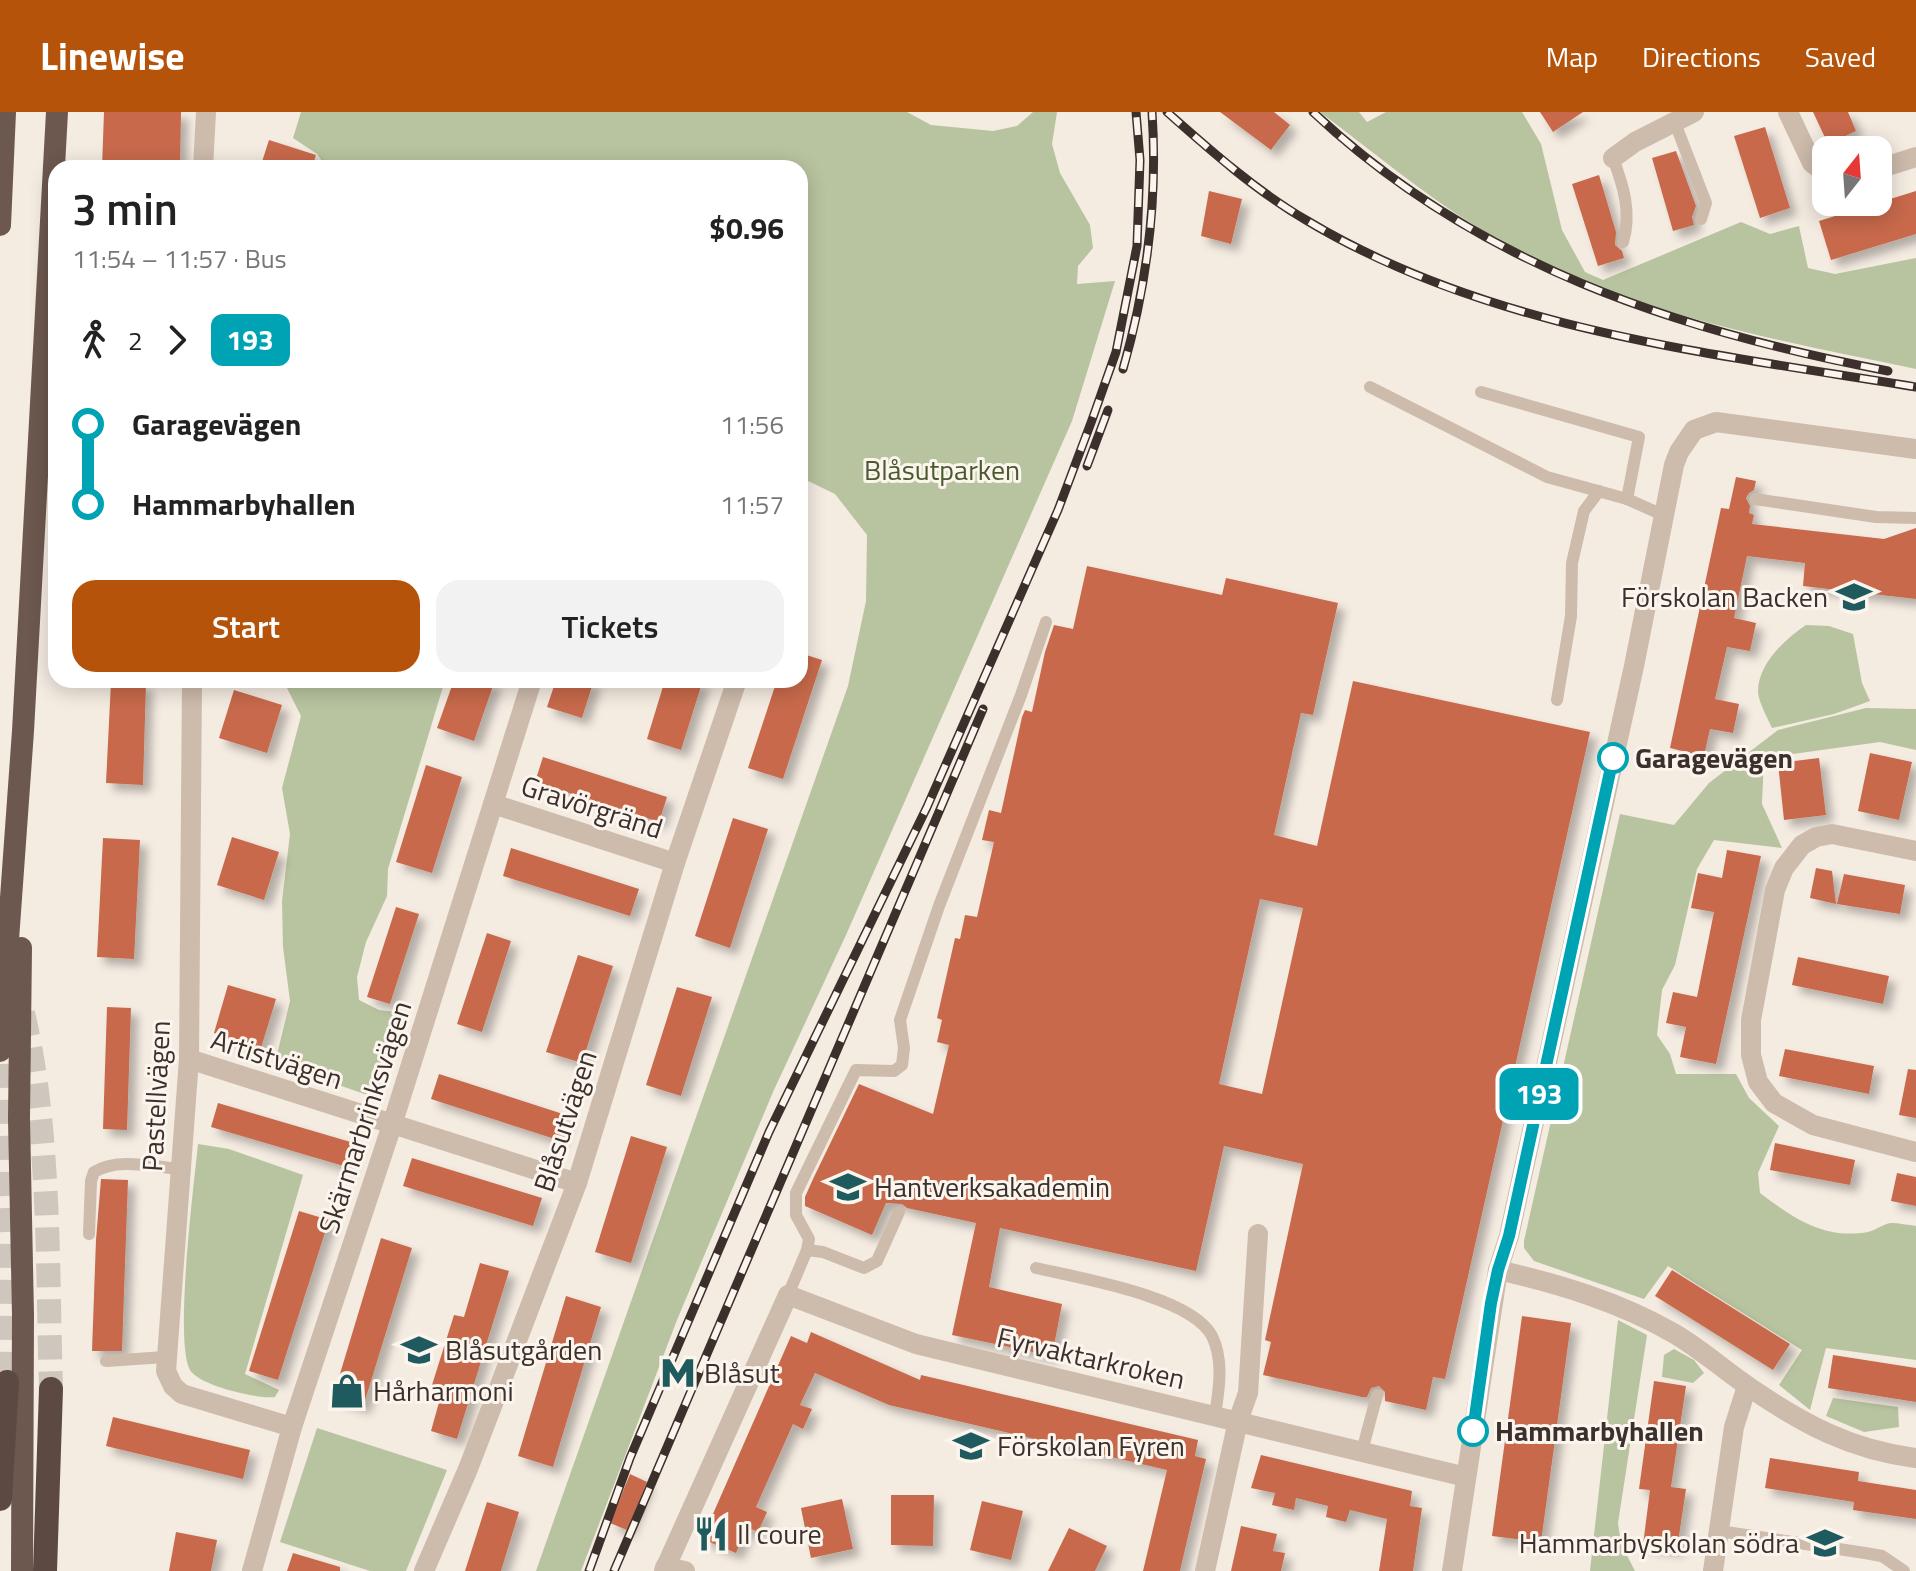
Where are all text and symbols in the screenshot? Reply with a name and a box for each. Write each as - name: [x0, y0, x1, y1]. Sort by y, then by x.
- text: Linewise: [40, 27, 185, 85]
- text: Map: [1546, 35, 1598, 78]
- text: Directions: [1642, 35, 1761, 78]
- text: Saved: [1805, 35, 1876, 78]
- north arrow: [1812, 136, 1892, 216]
- map controls: [1812, 136, 1892, 216]
- text: 3 min: [72, 175, 178, 242]
- text: $0.96: [709, 205, 784, 251]
- text: 11:54 – 11:57 · Bus: [72, 239, 287, 278]
- icon: walk: [72, 318, 116, 362]
- icon: forward: [155, 318, 199, 362]
- text: 193: [227, 318, 274, 361]
- text: 2: [128, 321, 143, 360]
- text: Garagevägen: [132, 401, 301, 447]
- text: 11:56: [720, 405, 784, 444]
- park label: Blåsutparken: [864, 448, 1020, 491]
- text: Hammarbyhallen: [132, 481, 356, 527]
- text: 11:57: [720, 485, 784, 524]
- place label: Förskolan Backen: [1621, 575, 1828, 618]
- school or university icon: Förskolan Backen: [1835, 578, 1873, 616]
- button: Start: [72, 580, 420, 672]
- button: Tickets: [436, 580, 784, 672]
- place label: Garagevägen: [1635, 736, 1793, 779]
- marker: Garagevägen: [1598, 743, 1628, 773]
- street label: Gravörgränd: [516, 763, 668, 850]
- street label: Skärmarbrinksvägen: [307, 995, 422, 1239]
- street label: Artistvägen: [206, 1017, 348, 1100]
- street label: Pastellvägen: [130, 1019, 181, 1173]
- street label: Blåsutvägen: [521, 1045, 608, 1197]
- line badge: 193: [1493, 1068, 1585, 1120]
- text: 193: [1515, 1072, 1563, 1115]
- place label: Hantverksakademin: [874, 1165, 1110, 1208]
- school or university icon: Hantverksakademin: [829, 1168, 867, 1206]
- street label: Fyrvaktarkroken: [993, 1315, 1189, 1400]
- place label: Blåsutgården: [445, 1328, 602, 1371]
- school or university icon: Blåsutgården: [400, 1331, 438, 1369]
- place label: Blåsut: [704, 1351, 780, 1394]
- metro station icon: Blåsut: [659, 1354, 697, 1392]
- place label: Hårharmoni: [373, 1369, 514, 1412]
- shop icon: Hårharmoni: [328, 1372, 366, 1410]
- place label: Hammarbyhallen: [1495, 1409, 1704, 1452]
- marker: Hammarbyhallen: [1458, 1416, 1488, 1446]
- place label: Förskolan Fyren: [997, 1424, 1185, 1467]
- school or university icon: Förskolan Fyren: [952, 1427, 990, 1465]
- place label: Il coure: [737, 1512, 822, 1555]
- restaurant icon: Il coure: [692, 1515, 730, 1553]
- place label: Hammarbyskolan södra: [1519, 1521, 1799, 1564]
- school or university icon: Hammarbyskolan södra: [1806, 1524, 1844, 1562]

